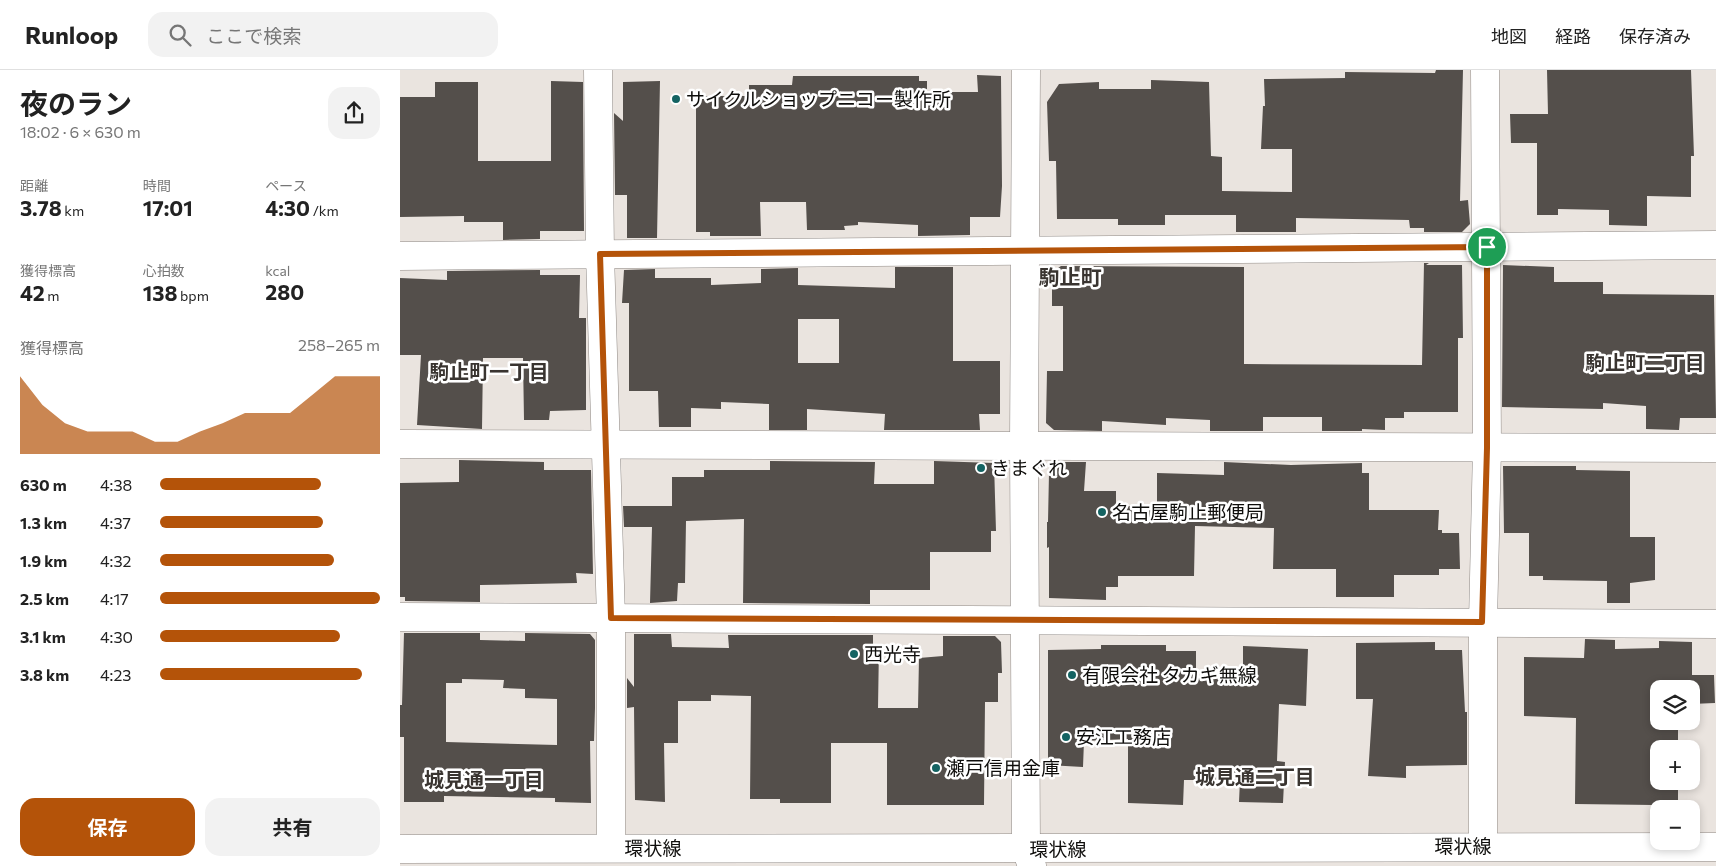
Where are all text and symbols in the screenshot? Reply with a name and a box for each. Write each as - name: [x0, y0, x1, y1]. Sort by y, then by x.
- search box: [148, 12, 498, 57]
- text: Runloop: [25, 20, 118, 49]
- icon: search: [166, 21, 194, 49]
- text: ここで検索: [206, 24, 301, 47]
- text: 地図: [1491, 25, 1527, 47]
- text: 経路: [1555, 25, 1591, 47]
- text: 保存済み: [1619, 25, 1691, 47]
- text: 夜のラン: [20, 86, 132, 120]
- button: share: [328, 87, 380, 139]
- place label: サイクルショップニコー製作所: [686, 87, 951, 110]
- marker: サイクルショップニコー製作所: [670, 93, 682, 105]
- text: 18:02 · 6 × 630 m: [20, 122, 141, 141]
- text: 距離: [20, 177, 48, 194]
- text: 時間: [143, 177, 171, 194]
- text: ペース: [265, 177, 307, 194]
- text: 3.78: [20, 195, 62, 220]
- text: 17:01: [143, 195, 193, 220]
- text: 4:30: [265, 195, 310, 220]
- text: km: [62, 202, 84, 219]
- text: /km: [310, 202, 339, 219]
- pin: [1466, 226, 1508, 268]
- icon: arrive: [1473, 233, 1501, 261]
- text: 獲得標高: [20, 262, 76, 279]
- text: 心拍数: [143, 262, 185, 279]
- text: kcal: [265, 262, 290, 279]
- district label: 駒止町: [1039, 264, 1102, 289]
- text: 280: [265, 279, 304, 304]
- text: 42: [20, 280, 45, 305]
- text: 138: [143, 280, 177, 305]
- text: m: [45, 287, 60, 304]
- text: bpm: [177, 287, 209, 304]
- text: 258–265 m: [298, 335, 380, 354]
- text: 獲得標高: [20, 338, 84, 357]
- district label: 駒止町二丁目: [1585, 350, 1705, 374]
- district label: 駒止町一丁目: [429, 359, 549, 383]
- place label: きまぐれ: [991, 456, 1067, 479]
- marker: きまぐれ: [975, 462, 987, 474]
- text: 630 m: [20, 475, 67, 494]
- text: 4:38: [100, 475, 132, 494]
- place label: 名古屋駒止郵便局: [1112, 500, 1264, 523]
- marker: 名古屋駒止郵便局: [1096, 506, 1108, 518]
- text: 1.3 km: [20, 513, 67, 532]
- text: 4:37: [100, 513, 131, 532]
- text: 1.9 km: [20, 551, 67, 570]
- text: 4:32: [100, 551, 131, 570]
- text: 2.5 km: [20, 589, 69, 608]
- text: 4:17: [100, 589, 129, 608]
- text: 3.1 km: [20, 627, 66, 646]
- text: 4:30: [100, 627, 133, 646]
- place label: 西光寺: [864, 642, 921, 665]
- marker: 西光寺: [848, 648, 860, 660]
- place label: 有限会社 タカギ無線: [1082, 663, 1257, 686]
- text: 3.8 km: [20, 665, 69, 684]
- text: 4:23: [100, 665, 131, 684]
- marker: 有限会社 タカギ無線: [1066, 669, 1078, 681]
- map controls: [1650, 680, 1700, 850]
- button: layers: [1650, 680, 1700, 730]
- place label: 安江工務店: [1076, 725, 1171, 748]
- marker: 安江工務店: [1060, 731, 1072, 743]
- button: +: [1650, 740, 1700, 790]
- place label: 瀬戸信用金庫: [946, 756, 1060, 779]
- marker: 瀬戸信用金庫: [930, 762, 942, 774]
- district label: 城見通二丁目: [1195, 764, 1315, 788]
- district label: 城見通一丁目: [424, 767, 544, 791]
- button: 保存: [20, 798, 195, 856]
- button: 共有: [205, 798, 380, 856]
- button: −: [1650, 800, 1700, 850]
- street label: 環状線: [1434, 834, 1492, 857]
- street label: 環状線: [624, 836, 682, 859]
- street label: 環状線: [1029, 837, 1087, 860]

